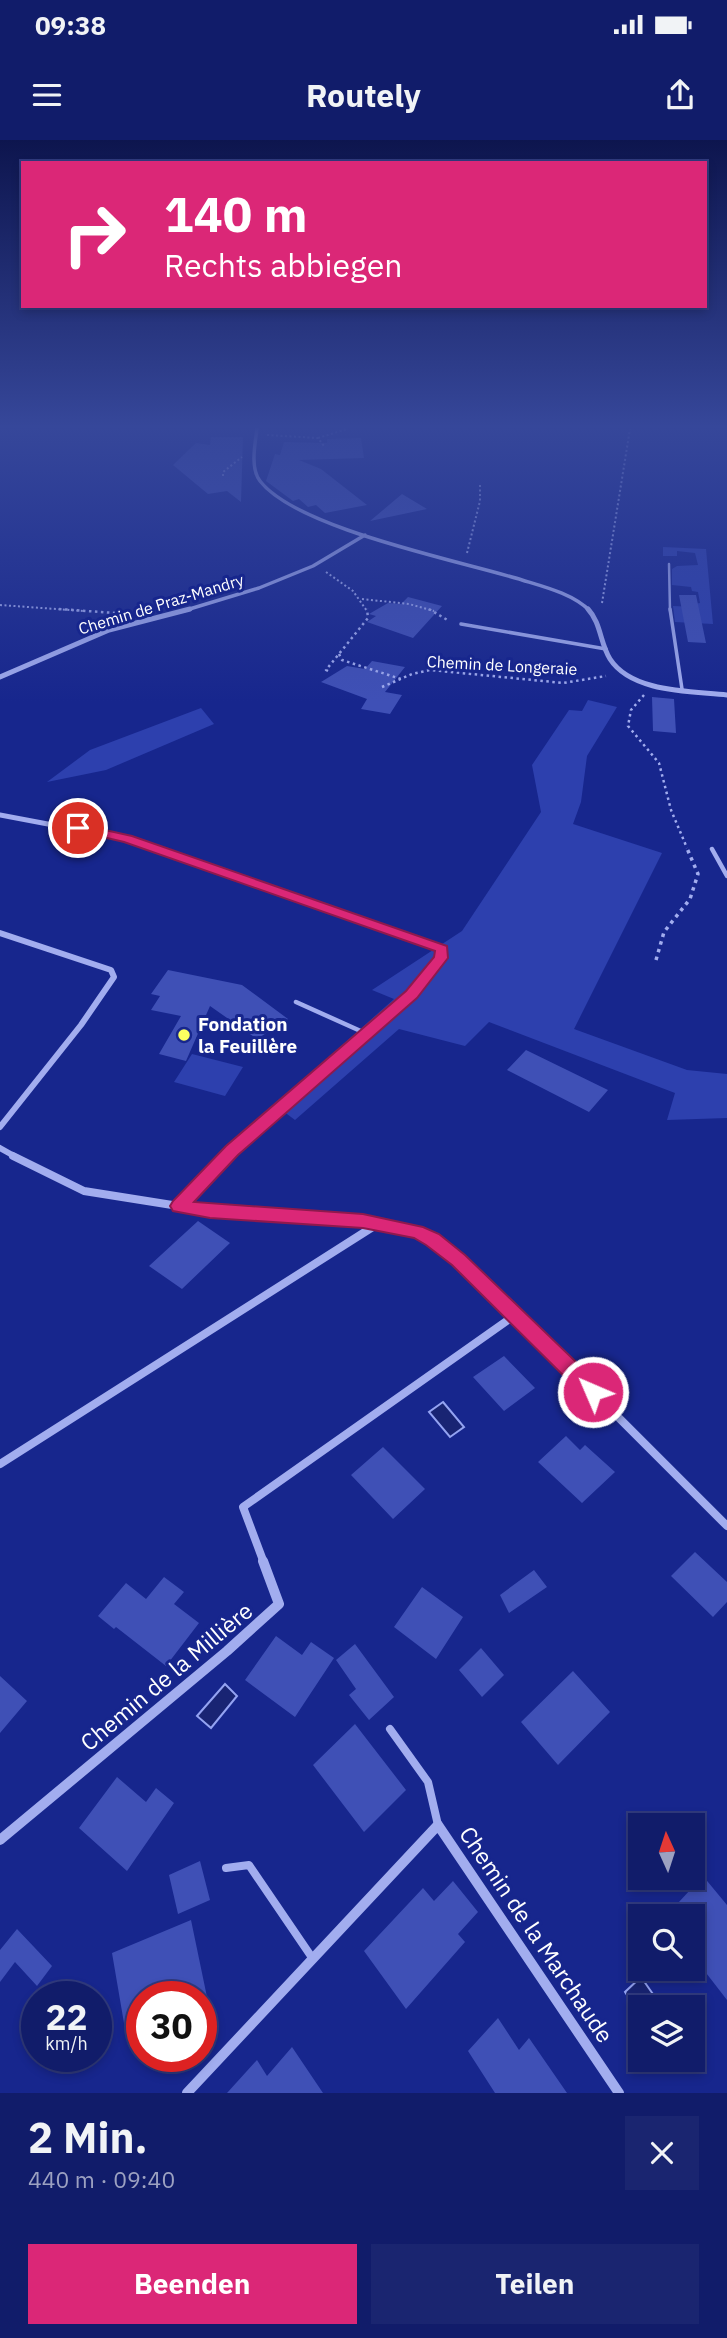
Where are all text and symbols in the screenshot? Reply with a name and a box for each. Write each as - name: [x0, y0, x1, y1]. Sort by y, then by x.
- text: 09:38: [35, 8, 106, 42]
- text: Routely: [306, 74, 421, 116]
- icon: menu: [28, 76, 66, 114]
- icon: share: [661, 76, 699, 114]
- text: 140 m: [164, 182, 308, 245]
- icon: right: [49, 189, 140, 280]
- text: Rechts abbiegen: [164, 244, 402, 286]
- street label: Chemin de Praz-Mandry: [76, 569, 246, 639]
- street label: Chemin de Longeraie: [426, 651, 578, 679]
- pin: [48, 798, 108, 858]
- icon: arrive: [59, 809, 97, 847]
- place label: Fondation la Feuillère: [198, 1012, 297, 1058]
- marker: Fondation la Feuillère: [176, 1027, 192, 1043]
- position arrow: [556, 1355, 630, 1429]
- street label: Chemin de la Millière: [74, 1595, 258, 1757]
- north arrow: [628, 1813, 705, 1890]
- map controls: [628, 1813, 705, 2072]
- street label: Chemin de la Marchaude: [453, 1820, 621, 2048]
- button: search: [628, 1904, 705, 1981]
- speed limit sign: 30: [126, 1981, 217, 2072]
- text: 22: [45, 1994, 88, 2040]
- button: layers: [628, 1995, 705, 2072]
- text: km/h: [45, 2032, 88, 2055]
- text: 2 Min.: [28, 2110, 148, 2165]
- button: close: [625, 2116, 699, 2190]
- text: 440 m · 09:40: [28, 2164, 175, 2194]
- button: Beenden: [28, 2244, 357, 2324]
- button: Teilen: [371, 2244, 699, 2324]

